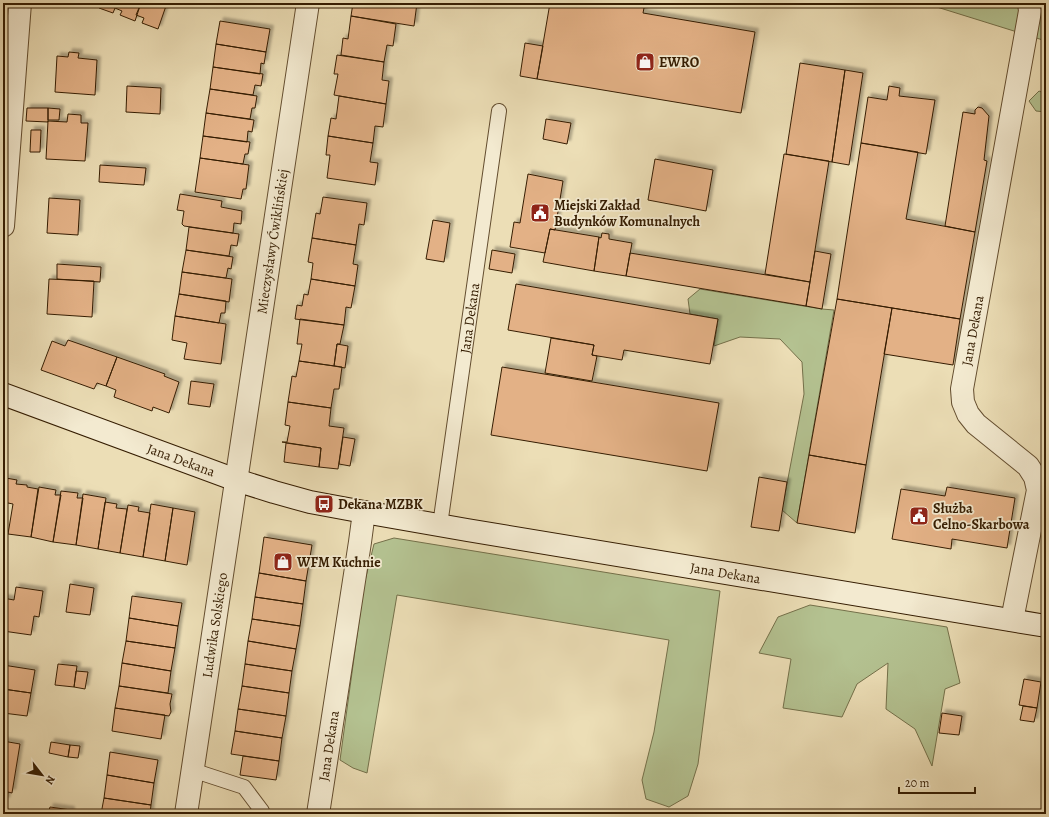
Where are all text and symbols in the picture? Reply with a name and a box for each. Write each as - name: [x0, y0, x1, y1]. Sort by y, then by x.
- shop icon: EWRO: [634, 51, 656, 73]
- place label: EWRO: [659, 53, 700, 72]
- street label: Mieczysławy Ćwiklińskiej: [252, 168, 292, 315]
- place label: Miejski Zakład Budynków Komunalnych: [554, 196, 700, 231]
- public building icon: Miejski Zakład Budynków Komunalnych: [529, 202, 551, 224]
- street label: Jana Dekana: [455, 281, 484, 355]
- street label: Jana Dekana: [957, 293, 988, 367]
- street label: Jana Dekana: [145, 439, 218, 481]
- bus stop icon: Dekana MZBK: [313, 493, 335, 515]
- place label: Dekana MZBK: [338, 495, 424, 514]
- place label: Służba Celno-Skarbowa: [933, 499, 1030, 534]
- public building icon: Służba Celno-Skarbowa: [908, 505, 930, 527]
- shop icon: WFM Kuchnie: [272, 551, 294, 573]
- place label: WFM Kuchnie: [296, 553, 381, 572]
- street label: Jana Dekana: [689, 558, 763, 588]
- street label: Ludwika Solskiego: [197, 571, 232, 679]
- street label: Jana Dekana: [314, 709, 343, 782]
- north arrow: [22, 755, 62, 795]
- scale bar: [899, 769, 975, 795]
- text: N: [42, 773, 59, 787]
- text: 20 m: [905, 775, 929, 791]

